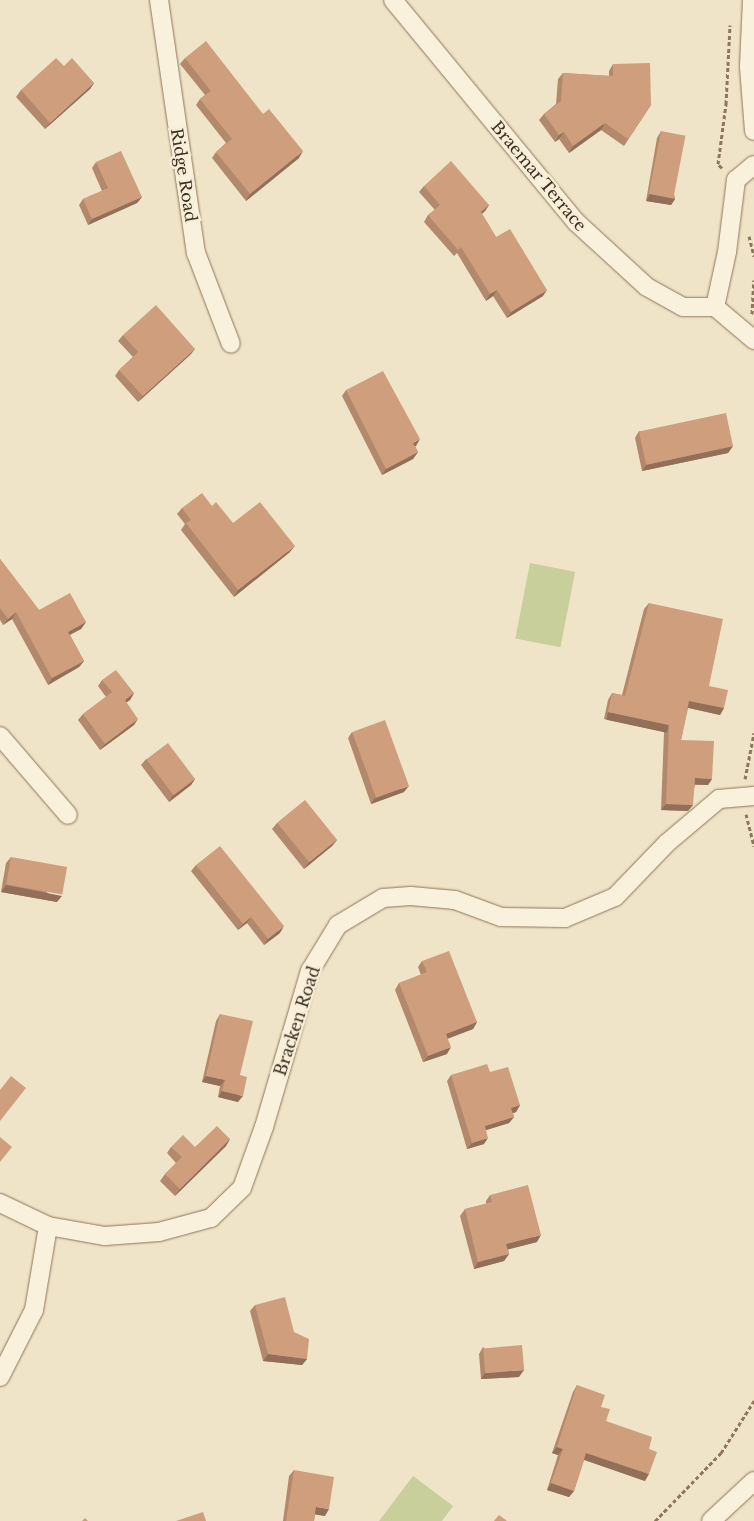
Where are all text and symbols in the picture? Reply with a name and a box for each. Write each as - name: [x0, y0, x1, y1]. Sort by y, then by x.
- street label: Braemar Terrace: [487, 117, 591, 235]
- street label: Ridge Road: [167, 127, 201, 223]
- street label: Bracken Road: [270, 964, 324, 1078]

